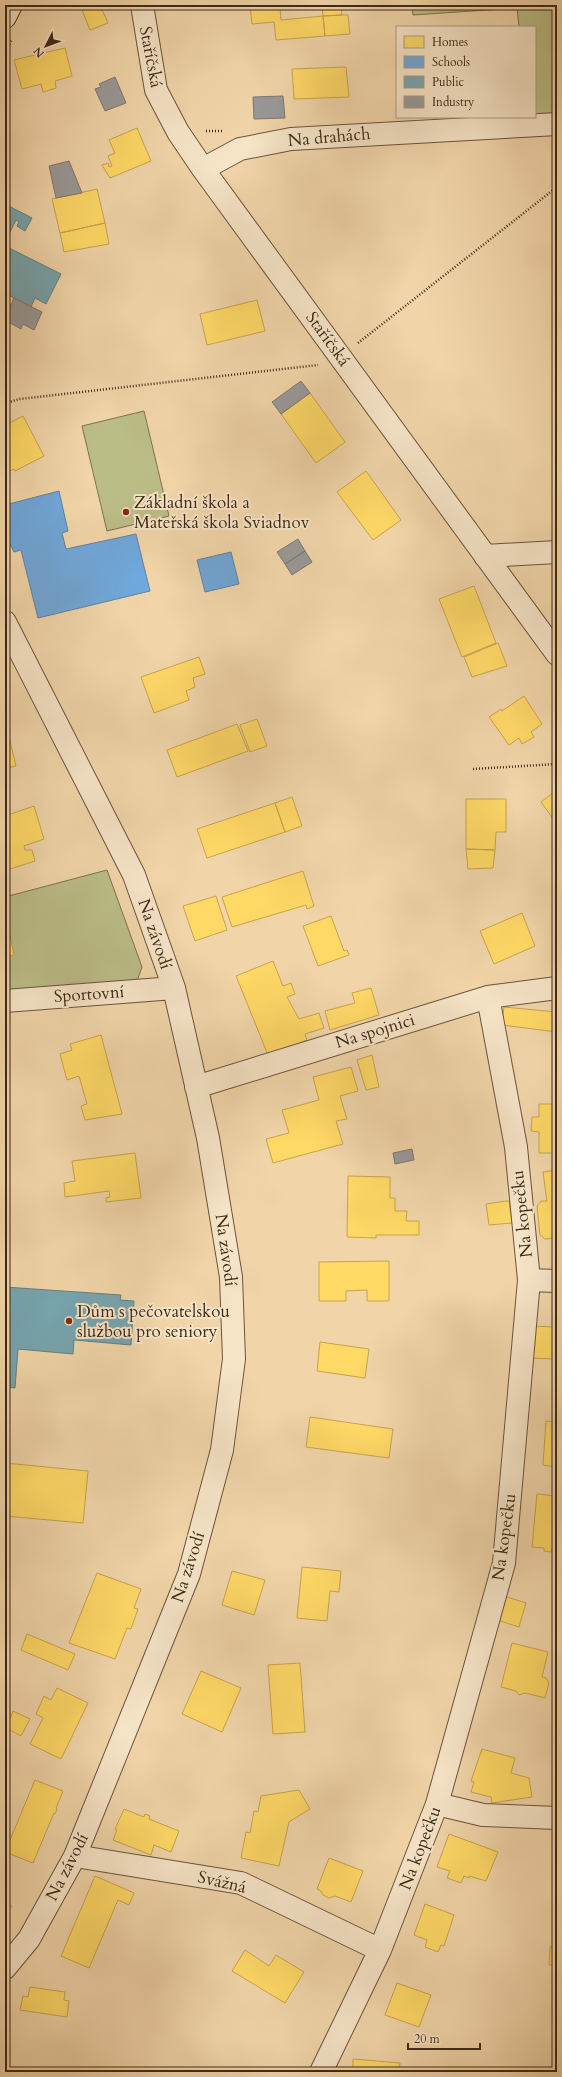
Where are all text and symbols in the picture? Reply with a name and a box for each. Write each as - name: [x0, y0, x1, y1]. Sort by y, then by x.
- street label: Staříčská: [134, 24, 168, 90]
- north arrow: [26, 26, 66, 66]
- legend: [396, 26, 536, 118]
- text: Homes: [432, 34, 468, 50]
- text: N: [30, 43, 48, 61]
- text: Schools: [432, 54, 470, 70]
- text: Public: [432, 74, 465, 90]
- text: Industry: [432, 94, 475, 110]
- street label: Na drahách: [287, 122, 372, 152]
- street label: Staříčská: [300, 307, 356, 371]
- place label: Základní škola a Mateřská škola Sviadnov: [134, 491, 310, 534]
- marker: Základní škola a Mateřská škola Sviadnov: [121, 507, 131, 517]
- street label: Na závodí: [132, 896, 178, 972]
- street label: Sportovní: [53, 980, 125, 1008]
- street label: Na spojnici: [332, 1008, 418, 1054]
- street label: Na kopečku: [506, 1169, 538, 1259]
- street label: Na závodí: [210, 1212, 242, 1288]
- place label: Dům s pečovatelskou službou pro seniory: [77, 1300, 230, 1343]
- marker: Dům s pečovatelskou službou pro seniory: [64, 1316, 74, 1326]
- street label: Na kopečku: [487, 1492, 521, 1582]
- street label: Na závodí: [166, 1529, 210, 1605]
- street label: Na kopečku: [394, 1803, 446, 1893]
- street label: Na závodí: [40, 1829, 94, 1905]
- street label: Svážná: [196, 1865, 249, 1899]
- scale bar: [408, 2025, 480, 2051]
- text: 20 m: [414, 2031, 441, 2047]

